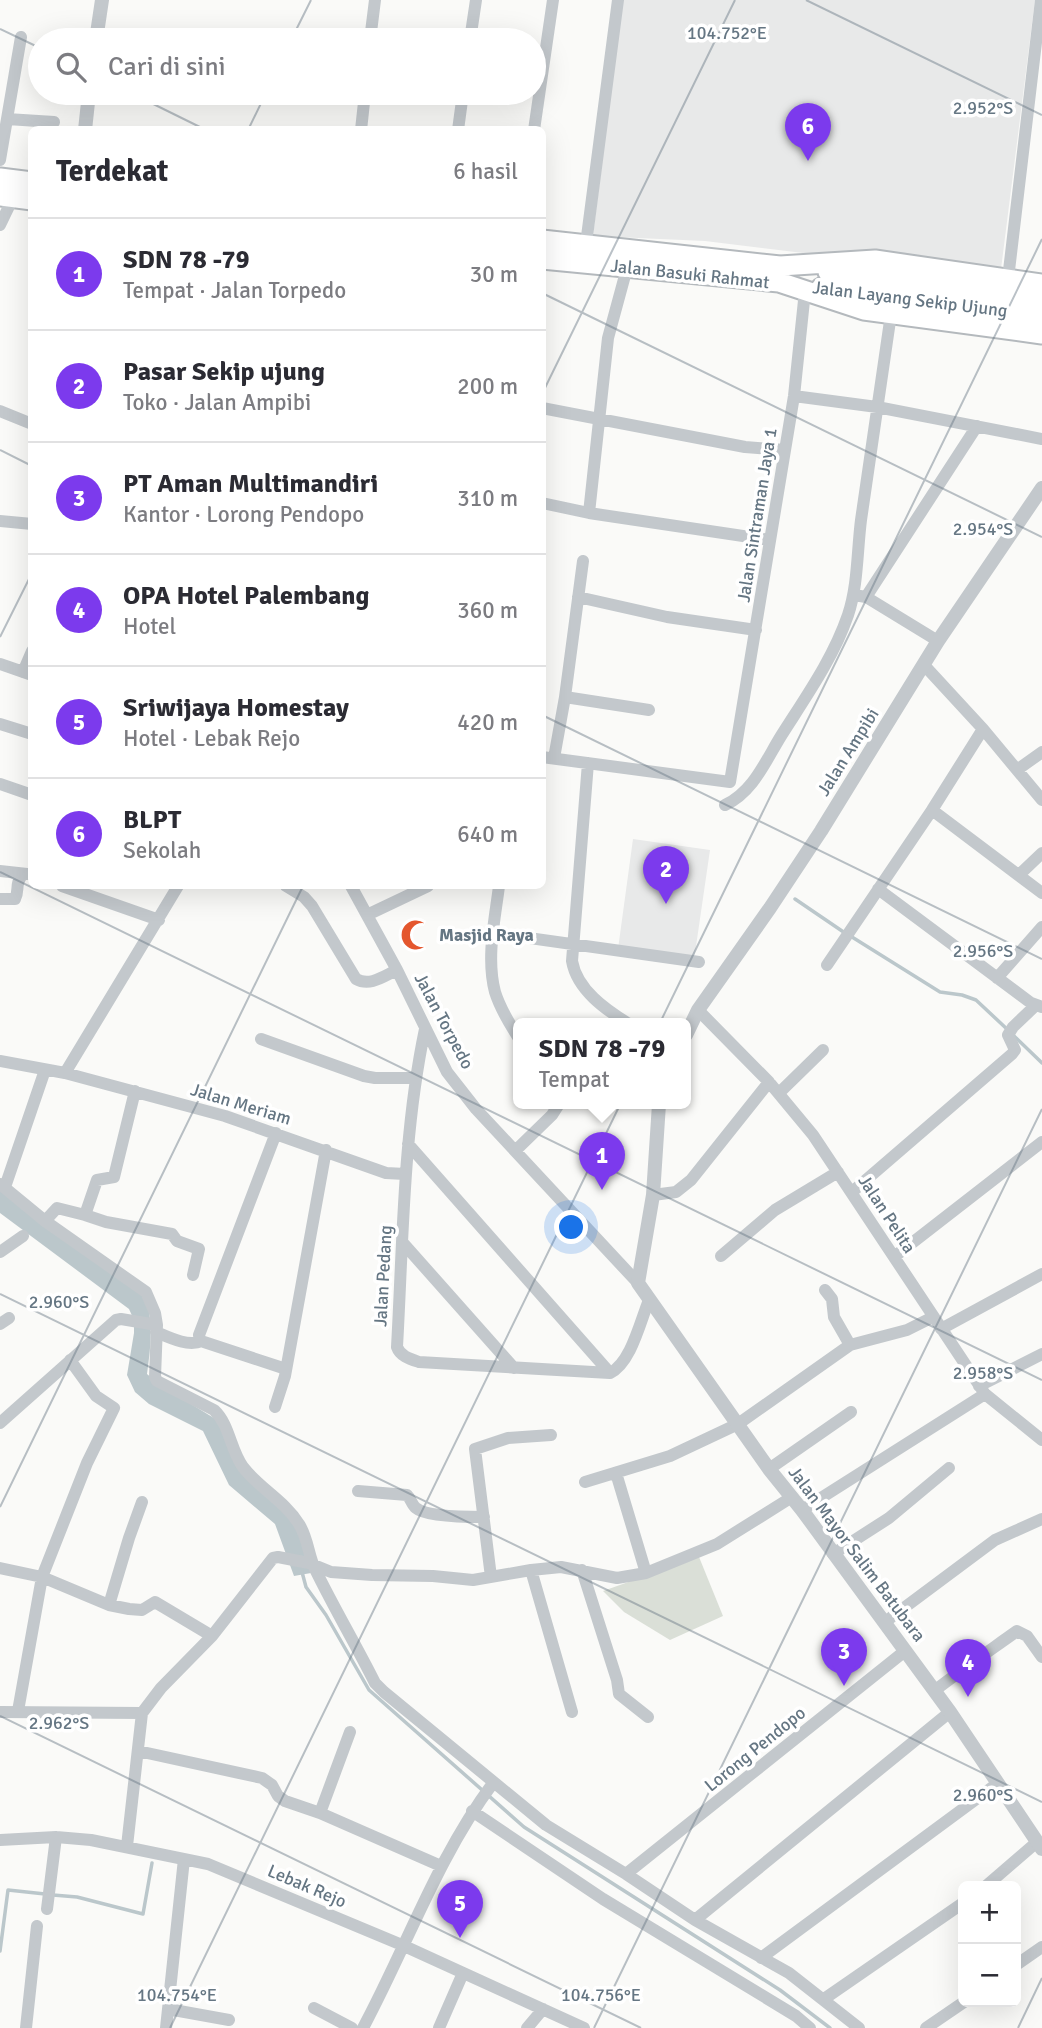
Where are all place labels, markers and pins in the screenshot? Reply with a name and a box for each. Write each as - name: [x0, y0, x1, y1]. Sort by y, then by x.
- pin: 6: [785, 103, 831, 161]
- pin: 2: [643, 846, 689, 904]
- mosque icon: Masjid Raya: [399, 918, 433, 952]
- place label: Masjid Raya: [439, 924, 534, 946]
- pin: 1: [579, 1132, 625, 1190]
- pin: 3: [821, 1628, 867, 1686]
- pin: 4: [945, 1639, 991, 1697]
- pin: 5: [437, 1880, 483, 1938]

